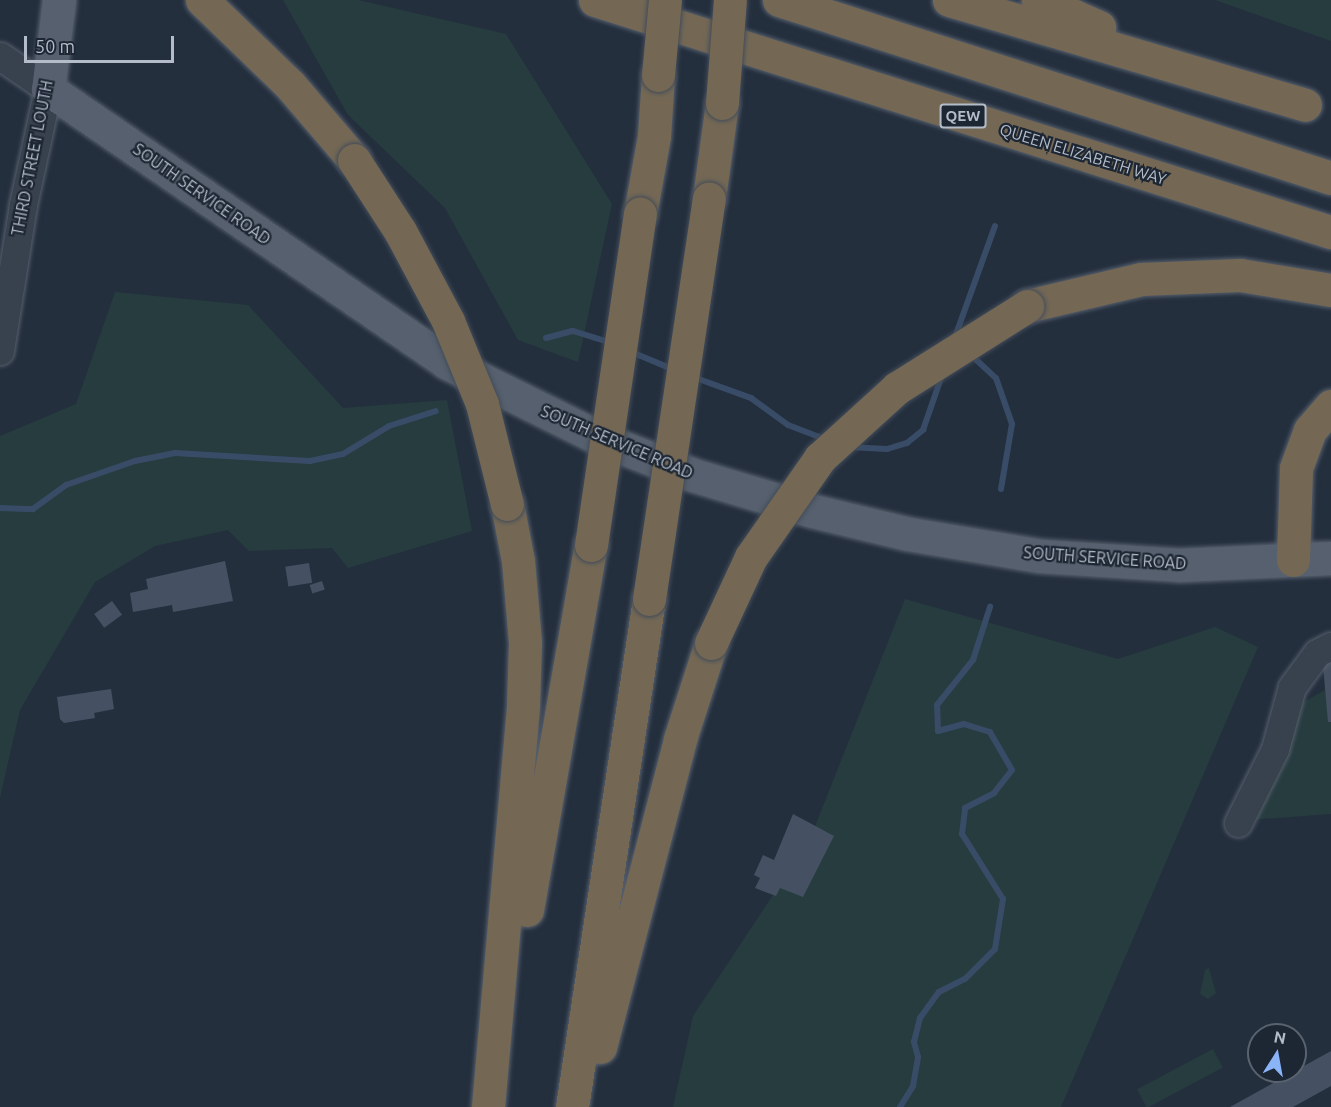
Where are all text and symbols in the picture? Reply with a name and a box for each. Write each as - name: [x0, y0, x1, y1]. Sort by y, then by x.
- scale bar: [27, 24, 177, 62]
- text: 50 m: [35, 36, 75, 56]
- street label: THIRD STREET LOUTH: [8, 79, 56, 237]
- road number: QEW: [939, 104, 987, 128]
- street label: QUEEN ELIZABETH WAY: [997, 119, 1169, 189]
- street label: SOUTH SERVICE ROAD: [130, 139, 274, 249]
- street label: SOUTH SERVICE ROAD: [538, 401, 696, 483]
- street label: SOUTH SERVICE ROAD: [1023, 543, 1187, 573]
- north arrow: [1247, 1023, 1307, 1083]
- text: N: [1272, 1027, 1288, 1047]

